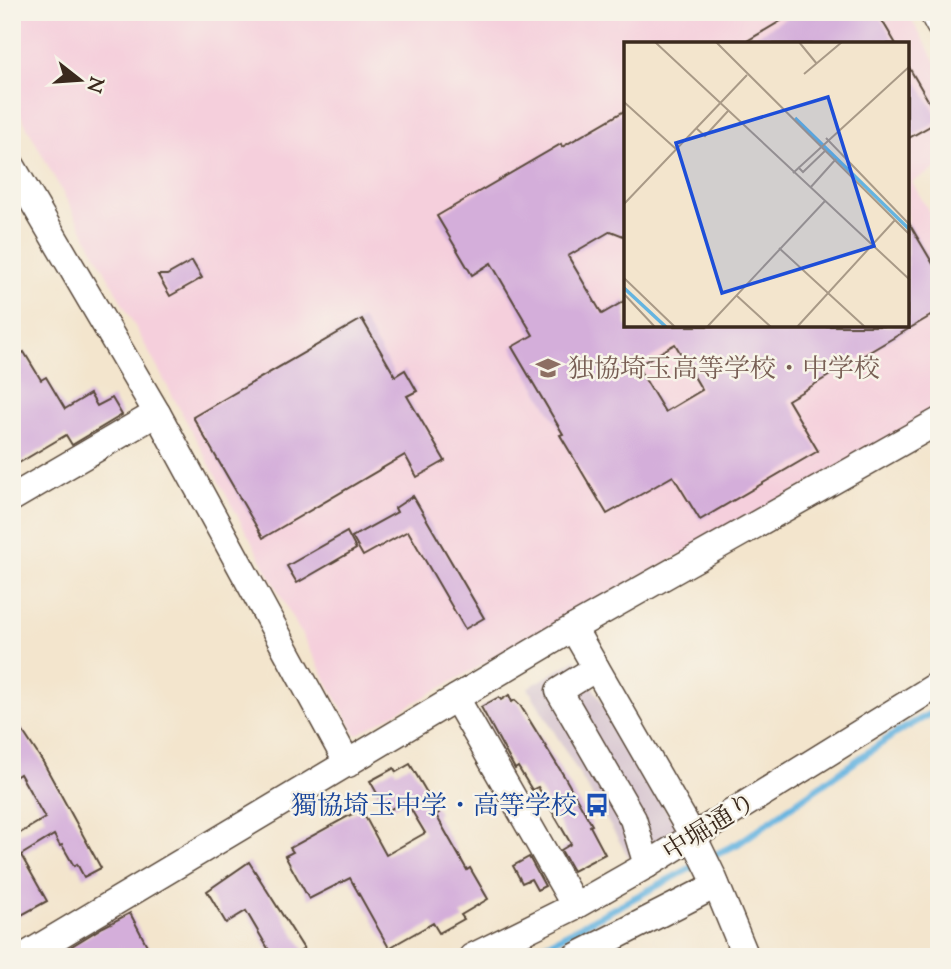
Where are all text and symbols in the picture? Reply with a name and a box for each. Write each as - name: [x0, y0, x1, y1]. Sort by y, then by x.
- inset map: [624, 42, 909, 327]
- north arrow: [46, 46, 116, 116]
- text: N: [79, 73, 109, 95]
- place label: 独協埼玉高等学校・中学校: [568, 352, 880, 389]
- school or university icon: 独協埼玉高等学校・中学校: [534, 354, 562, 382]
- street label: 中堀通り: [656, 785, 764, 871]
- place label: 獨協埼玉中学・高等学校: [291, 789, 577, 826]
- bus stop icon: 獨協埼玉中学・高等学校: [583, 791, 611, 819]

